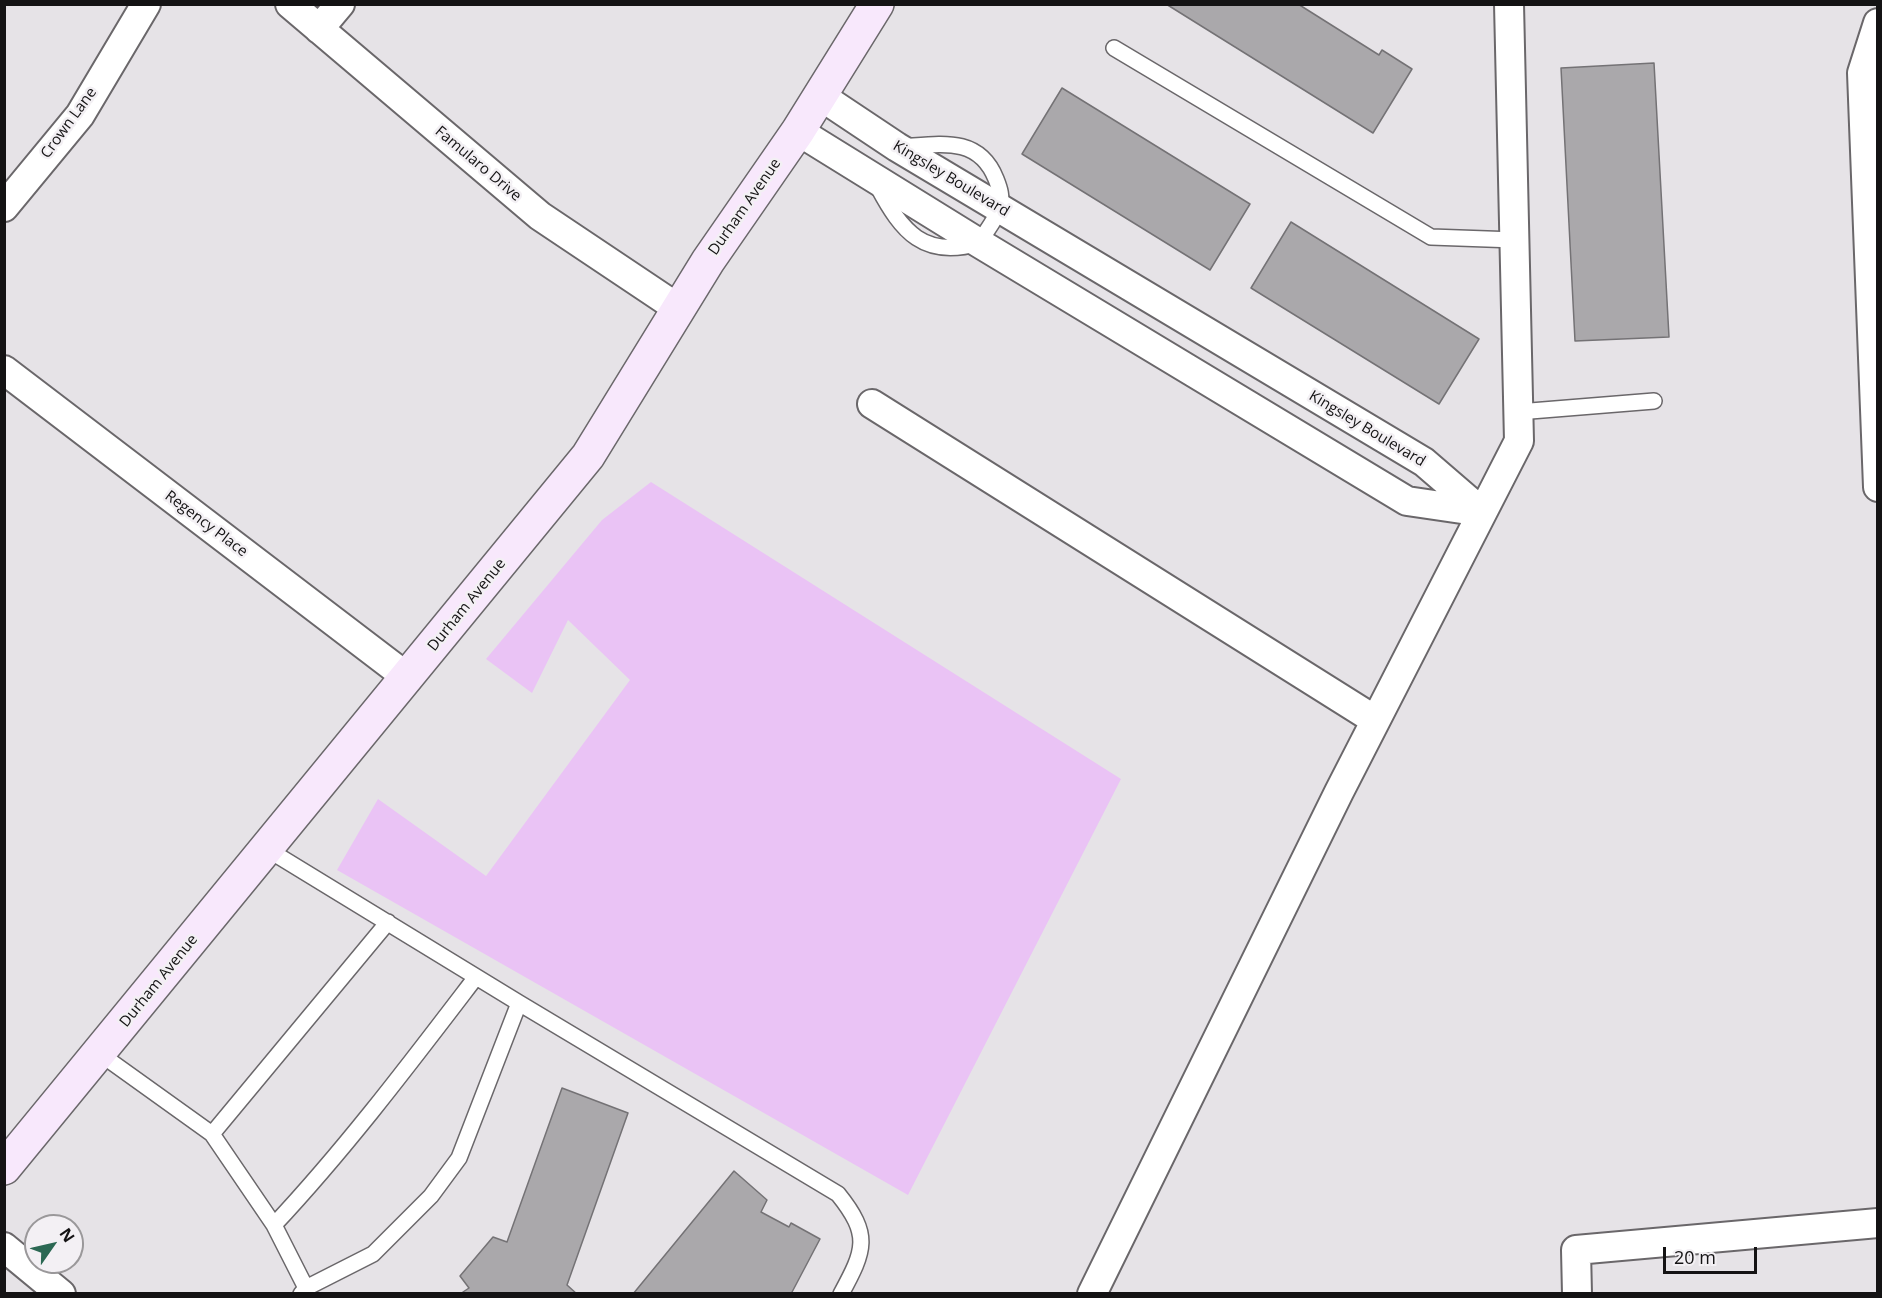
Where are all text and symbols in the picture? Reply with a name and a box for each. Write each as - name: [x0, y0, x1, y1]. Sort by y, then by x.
- street label: Crown Lane: [37, 84, 101, 162]
- street label: Famularo Drive: [431, 123, 525, 205]
- street label: Kingsley Boulevard: [890, 137, 1012, 221]
- street label: Durham Avenue: [705, 155, 785, 259]
- street label: Kingsley Boulevard: [1306, 387, 1428, 471]
- street label: Regency Place: [161, 487, 251, 561]
- street label: Durham Avenue: [424, 555, 510, 655]
- street label: Durham Avenue: [116, 931, 202, 1031]
- north arrow: [24, 1214, 84, 1274]
- text: N: [55, 1224, 80, 1247]
- scale bar: [1666, 1235, 1760, 1273]
- text: 20 m: [1674, 1245, 1716, 1269]

